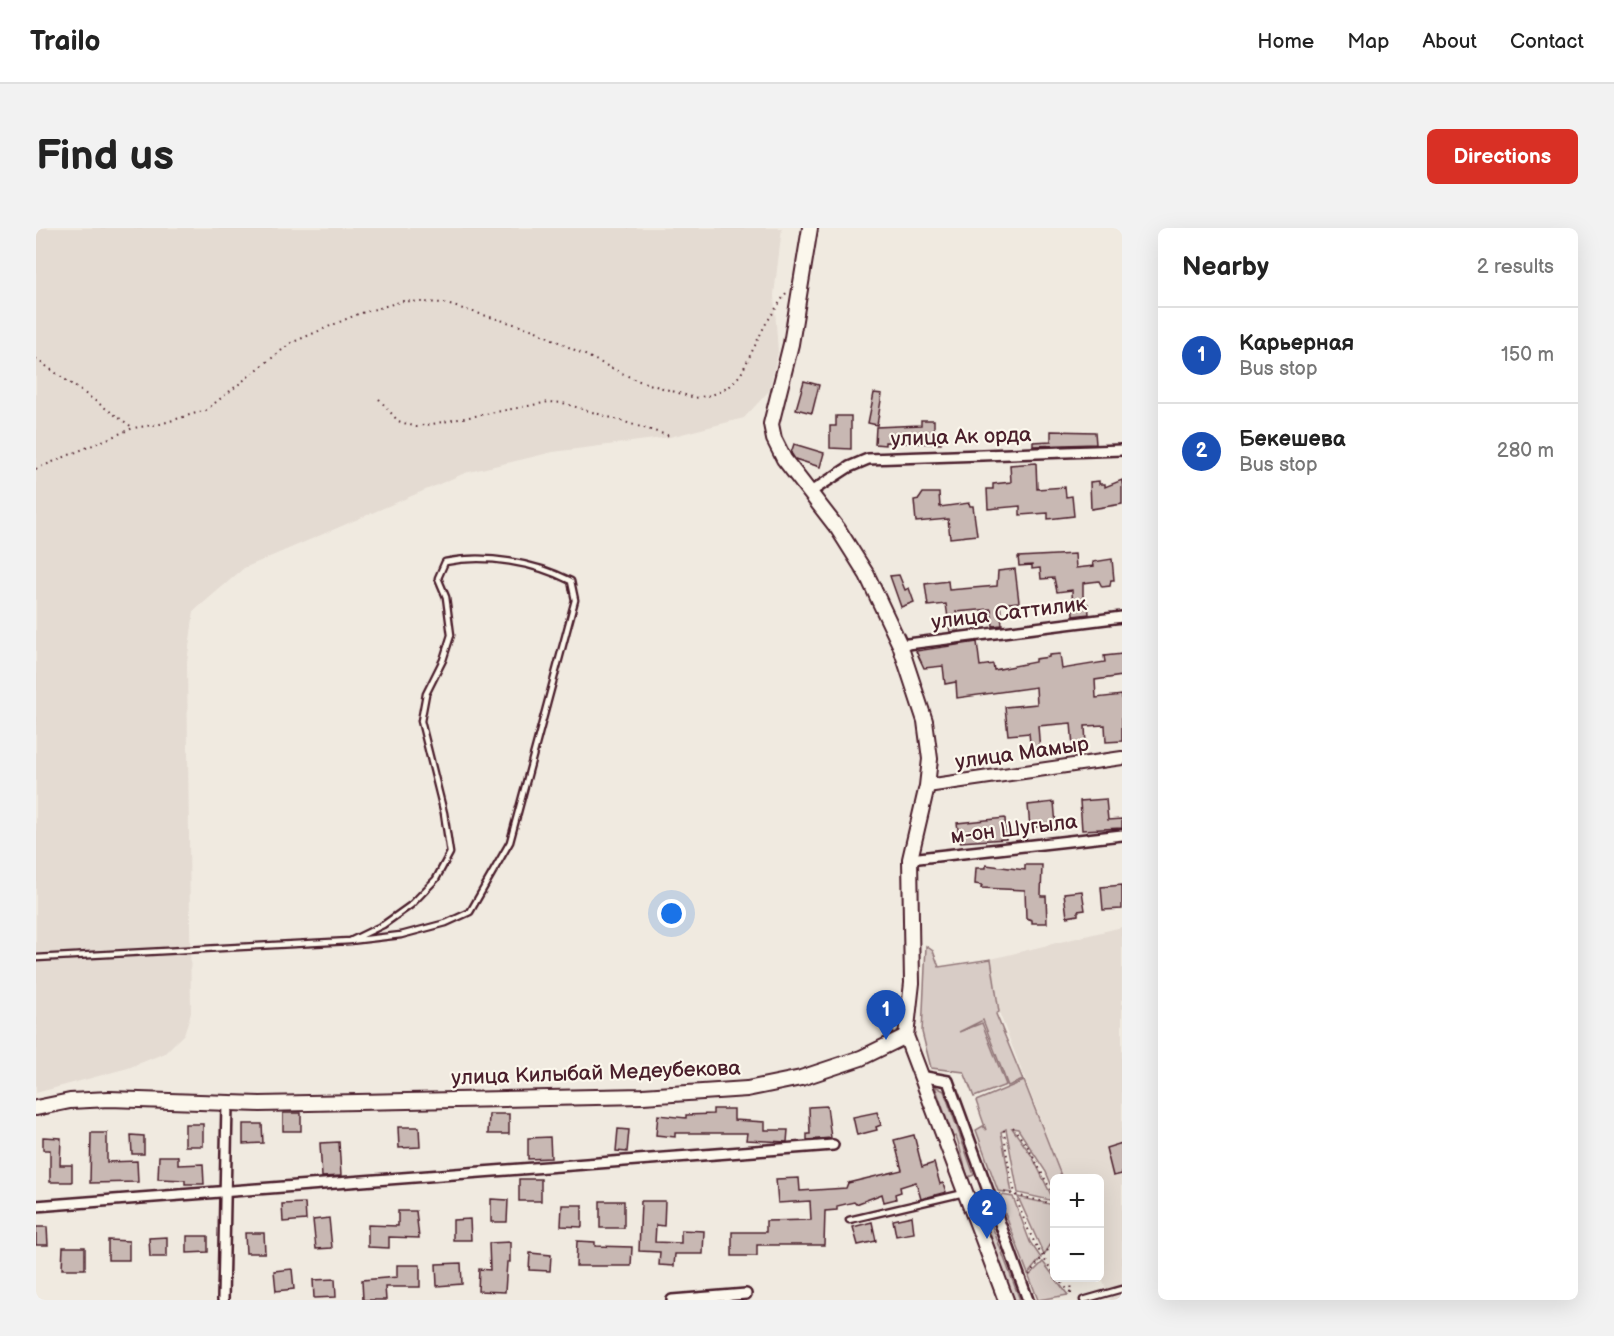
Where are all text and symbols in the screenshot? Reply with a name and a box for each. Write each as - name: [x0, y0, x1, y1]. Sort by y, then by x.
- text: Trailo: [30, 25, 101, 58]
- text: Home: [1257, 29, 1314, 54]
- text: Map: [1347, 29, 1389, 54]
- text: About: [1422, 29, 1477, 54]
- text: Contact: [1510, 29, 1584, 54]
- button: Directions: [1427, 129, 1578, 184]
- text: Find us: [36, 131, 174, 182]
- text: Nearby: [1182, 252, 1269, 283]
- text: 2 results: [1477, 255, 1554, 279]
- text: Карьерная: [1239, 330, 1354, 357]
- text: 1: [1197, 343, 1206, 367]
- text: 150 m: [1501, 343, 1554, 367]
- text: Bus stop: [1239, 357, 1318, 381]
- street label: улица Ак орда: [890, 422, 1032, 452]
- text: Бекешева: [1239, 426, 1345, 453]
- text: 2: [1196, 439, 1207, 463]
- text: 280 m: [1497, 439, 1554, 463]
- text: Bus stop: [1239, 453, 1318, 477]
- street label: улица Саттилик: [930, 591, 1088, 635]
- street label: улица Мамыр: [954, 731, 1090, 775]
- street label: м-он Шугыла: [949, 809, 1079, 849]
- your location: [657, 899, 686, 928]
- pin: 1: [866, 990, 906, 1040]
- street label: улица Килыбай Медеубекова: [451, 1055, 742, 1091]
- map controls: [1050, 1174, 1104, 1282]
- button: +: [1050, 1174, 1104, 1228]
- pin: 2: [968, 1190, 1006, 1239]
- button: −: [1050, 1228, 1104, 1282]

